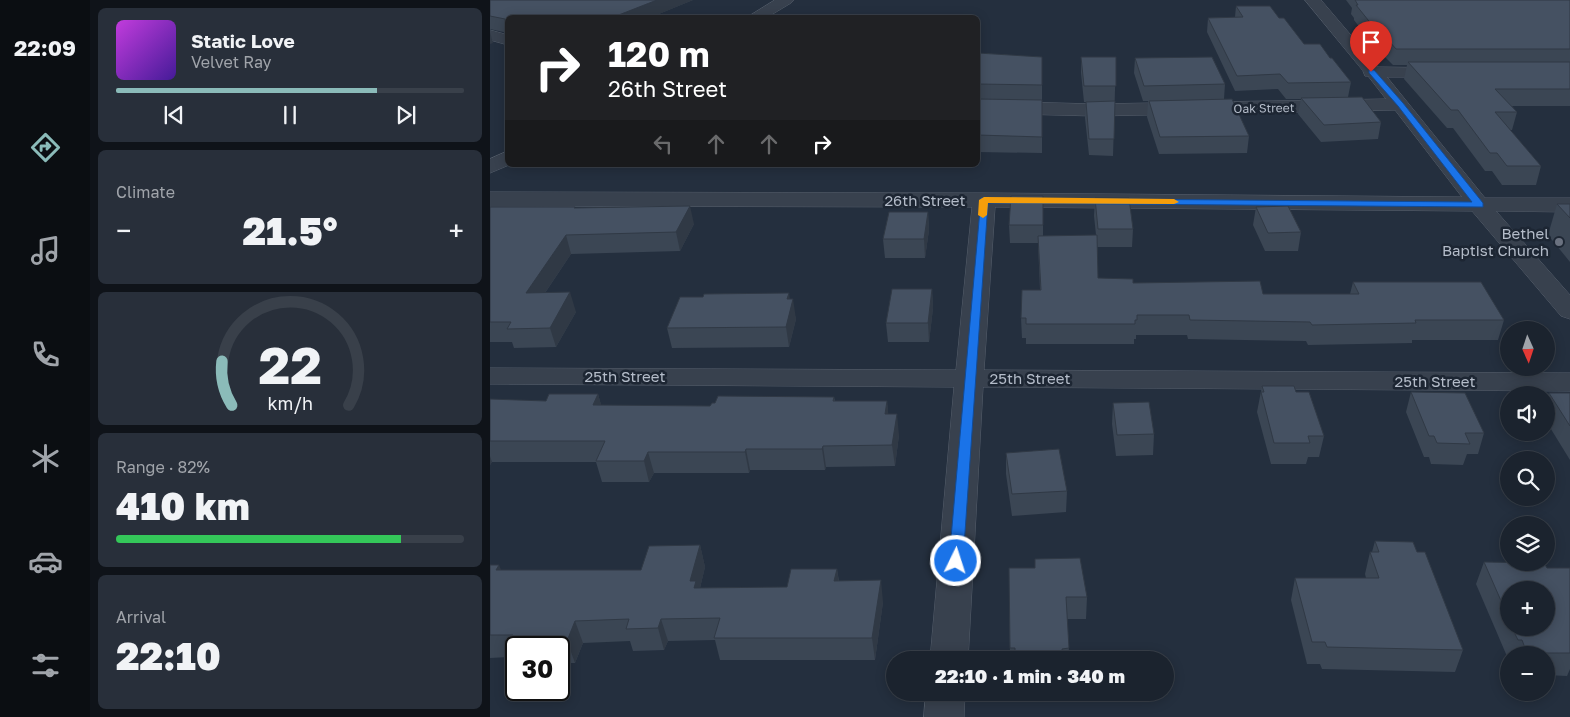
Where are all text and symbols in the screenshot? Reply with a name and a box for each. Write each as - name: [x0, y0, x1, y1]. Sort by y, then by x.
- pin: [1350, 21, 1392, 72]
- icon: arrive: [1357, 28, 1385, 56]
- text: Static Love: [191, 29, 295, 52]
- text: 120 m: [608, 33, 710, 75]
- text: 22:09: [14, 34, 76, 61]
- icon: right: [525, 35, 590, 100]
- text: Velvet Ray: [191, 52, 272, 72]
- text: 26th Street: [608, 75, 727, 102]
- street label: Oak Street: [1233, 100, 1295, 116]
- icon: previous: [160, 101, 188, 129]
- icon: pause: [276, 101, 304, 129]
- icon: next: [392, 101, 420, 129]
- icon: directions: [28, 130, 63, 165]
- icon: left: [649, 130, 677, 158]
- icon: ahead: [702, 130, 730, 158]
- icon: ahead: [755, 130, 783, 158]
- icon: right: [808, 130, 836, 158]
- text: Climate: [116, 182, 175, 202]
- street label: 26th Street: [884, 191, 966, 209]
- text: 21.5°: [243, 208, 337, 253]
- text: −: [116, 214, 131, 247]
- text: +: [449, 214, 464, 247]
- place label: Bethel Baptist Church: [1442, 224, 1549, 259]
- icon: music: [28, 233, 63, 268]
- marker: Bethel Baptist Church: [1553, 236, 1565, 248]
- north arrow: [1500, 321, 1555, 376]
- map controls: [1500, 321, 1555, 701]
- text: 22: [258, 333, 322, 395]
- icon: phone: [28, 337, 63, 372]
- street label: 25th Street: [585, 367, 665, 385]
- street label: 25th Street: [990, 369, 1070, 387]
- street label: 25th Street: [1395, 372, 1475, 390]
- button: sound: [1500, 386, 1555, 441]
- text: km/h: [267, 392, 313, 414]
- icon: climate: [28, 441, 63, 476]
- button: search: [1500, 451, 1555, 506]
- text: Range · 82%: [116, 457, 210, 477]
- text: 410 km: [116, 483, 250, 528]
- button: layers: [1500, 516, 1555, 571]
- position arrow: [929, 534, 981, 586]
- icon: car: [28, 544, 63, 579]
- button: +: [1500, 581, 1555, 636]
- text: Arrival: [116, 607, 166, 627]
- text: 22:10: [116, 633, 221, 678]
- speed limit sign: 30: [505, 636, 570, 701]
- button: −: [1500, 646, 1555, 701]
- icon: filters: [28, 648, 63, 683]
- text: 22:10 · 1 min · 340 m: [935, 664, 1125, 687]

